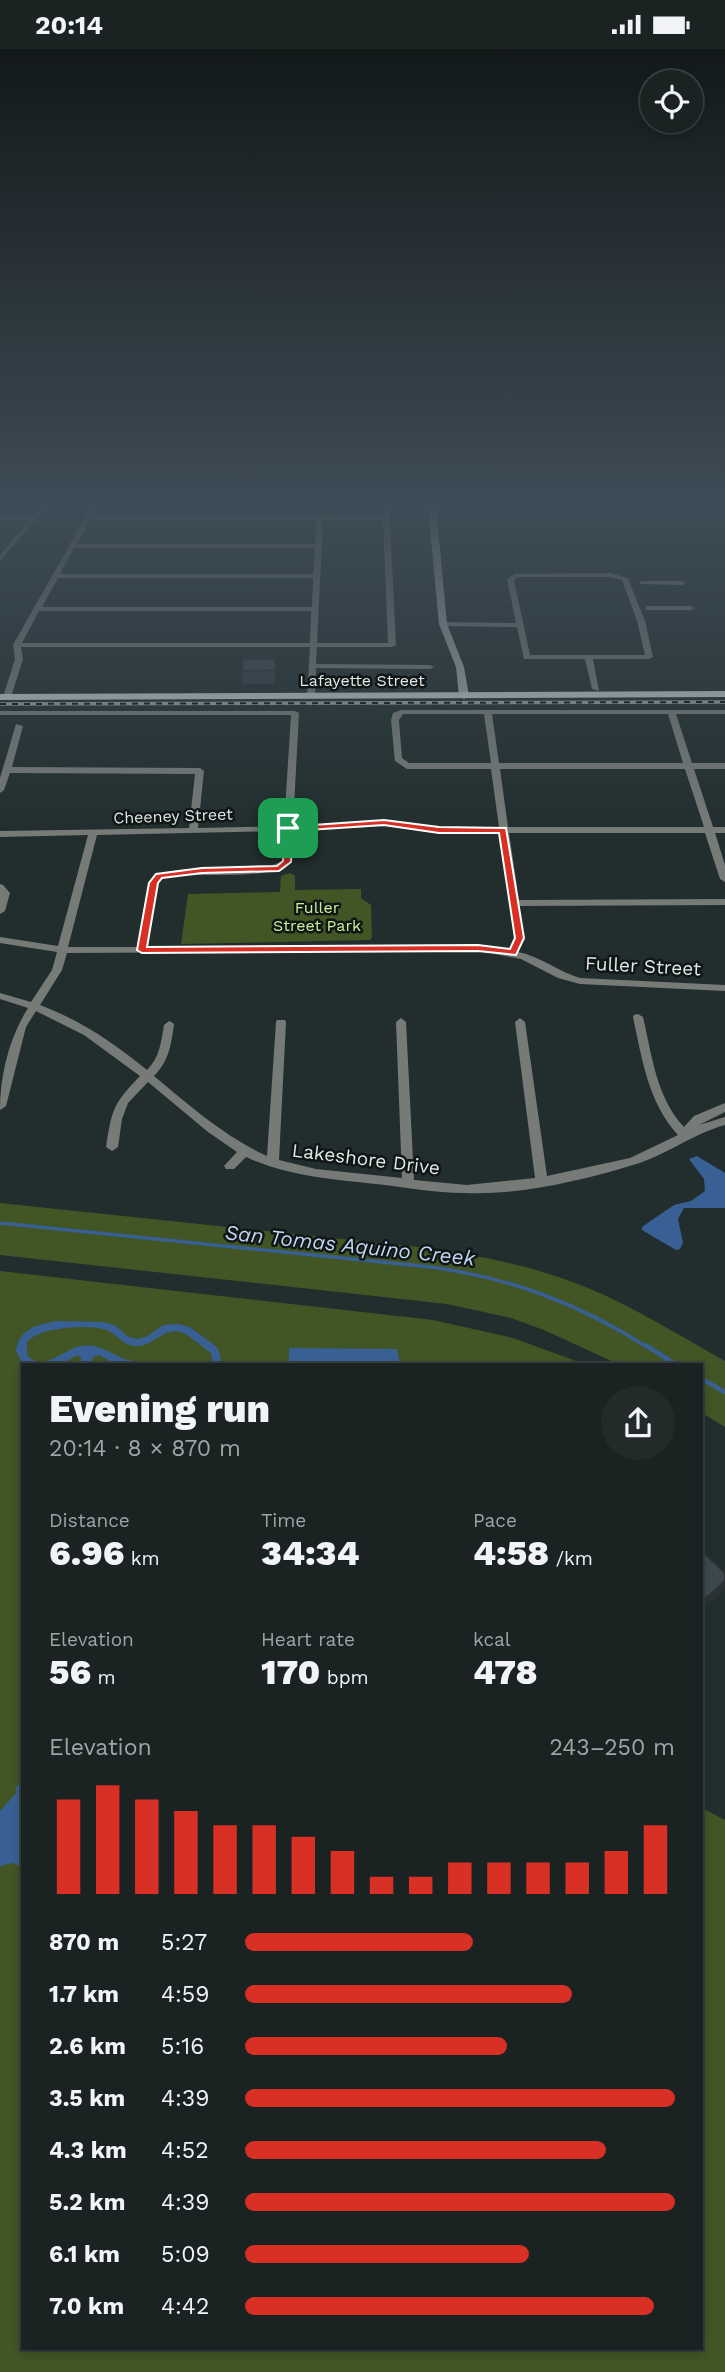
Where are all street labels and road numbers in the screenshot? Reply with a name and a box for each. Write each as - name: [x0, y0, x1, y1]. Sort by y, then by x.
- street label: Lafayette Street: [299, 671, 425, 690]
- street label: Cheeney Street: [113, 804, 233, 828]
- street label: Fuller Street: [584, 951, 702, 981]
- street label: Lakeshore Drive: [291, 1139, 441, 1179]

